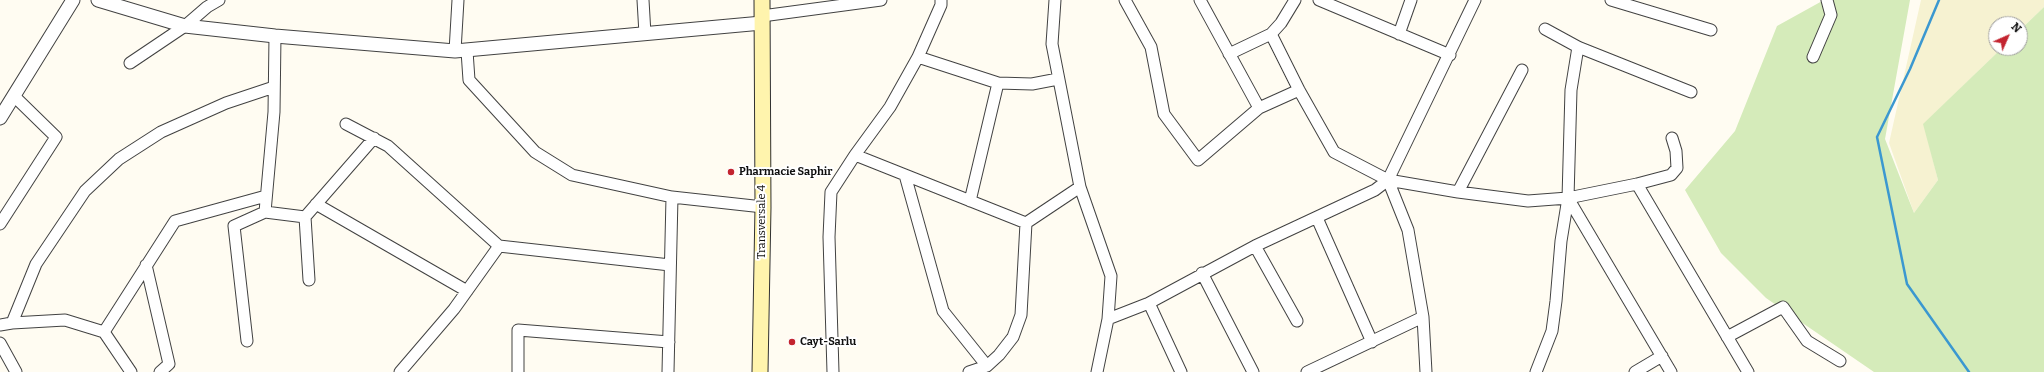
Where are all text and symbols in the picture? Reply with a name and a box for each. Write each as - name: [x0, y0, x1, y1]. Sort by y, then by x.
- north arrow: [1988, 16, 2028, 56]
- text: N: [2009, 20, 2024, 35]
- place label: Pharmacie Saphir: [739, 165, 833, 179]
- marker: Pharmacie Saphir: [726, 167, 736, 177]
- street label: Transversale 4: [755, 185, 769, 259]
- place label: Cayt-Sarlu: [800, 335, 856, 349]
- marker: Cayt-Sarlu: [787, 337, 797, 347]

